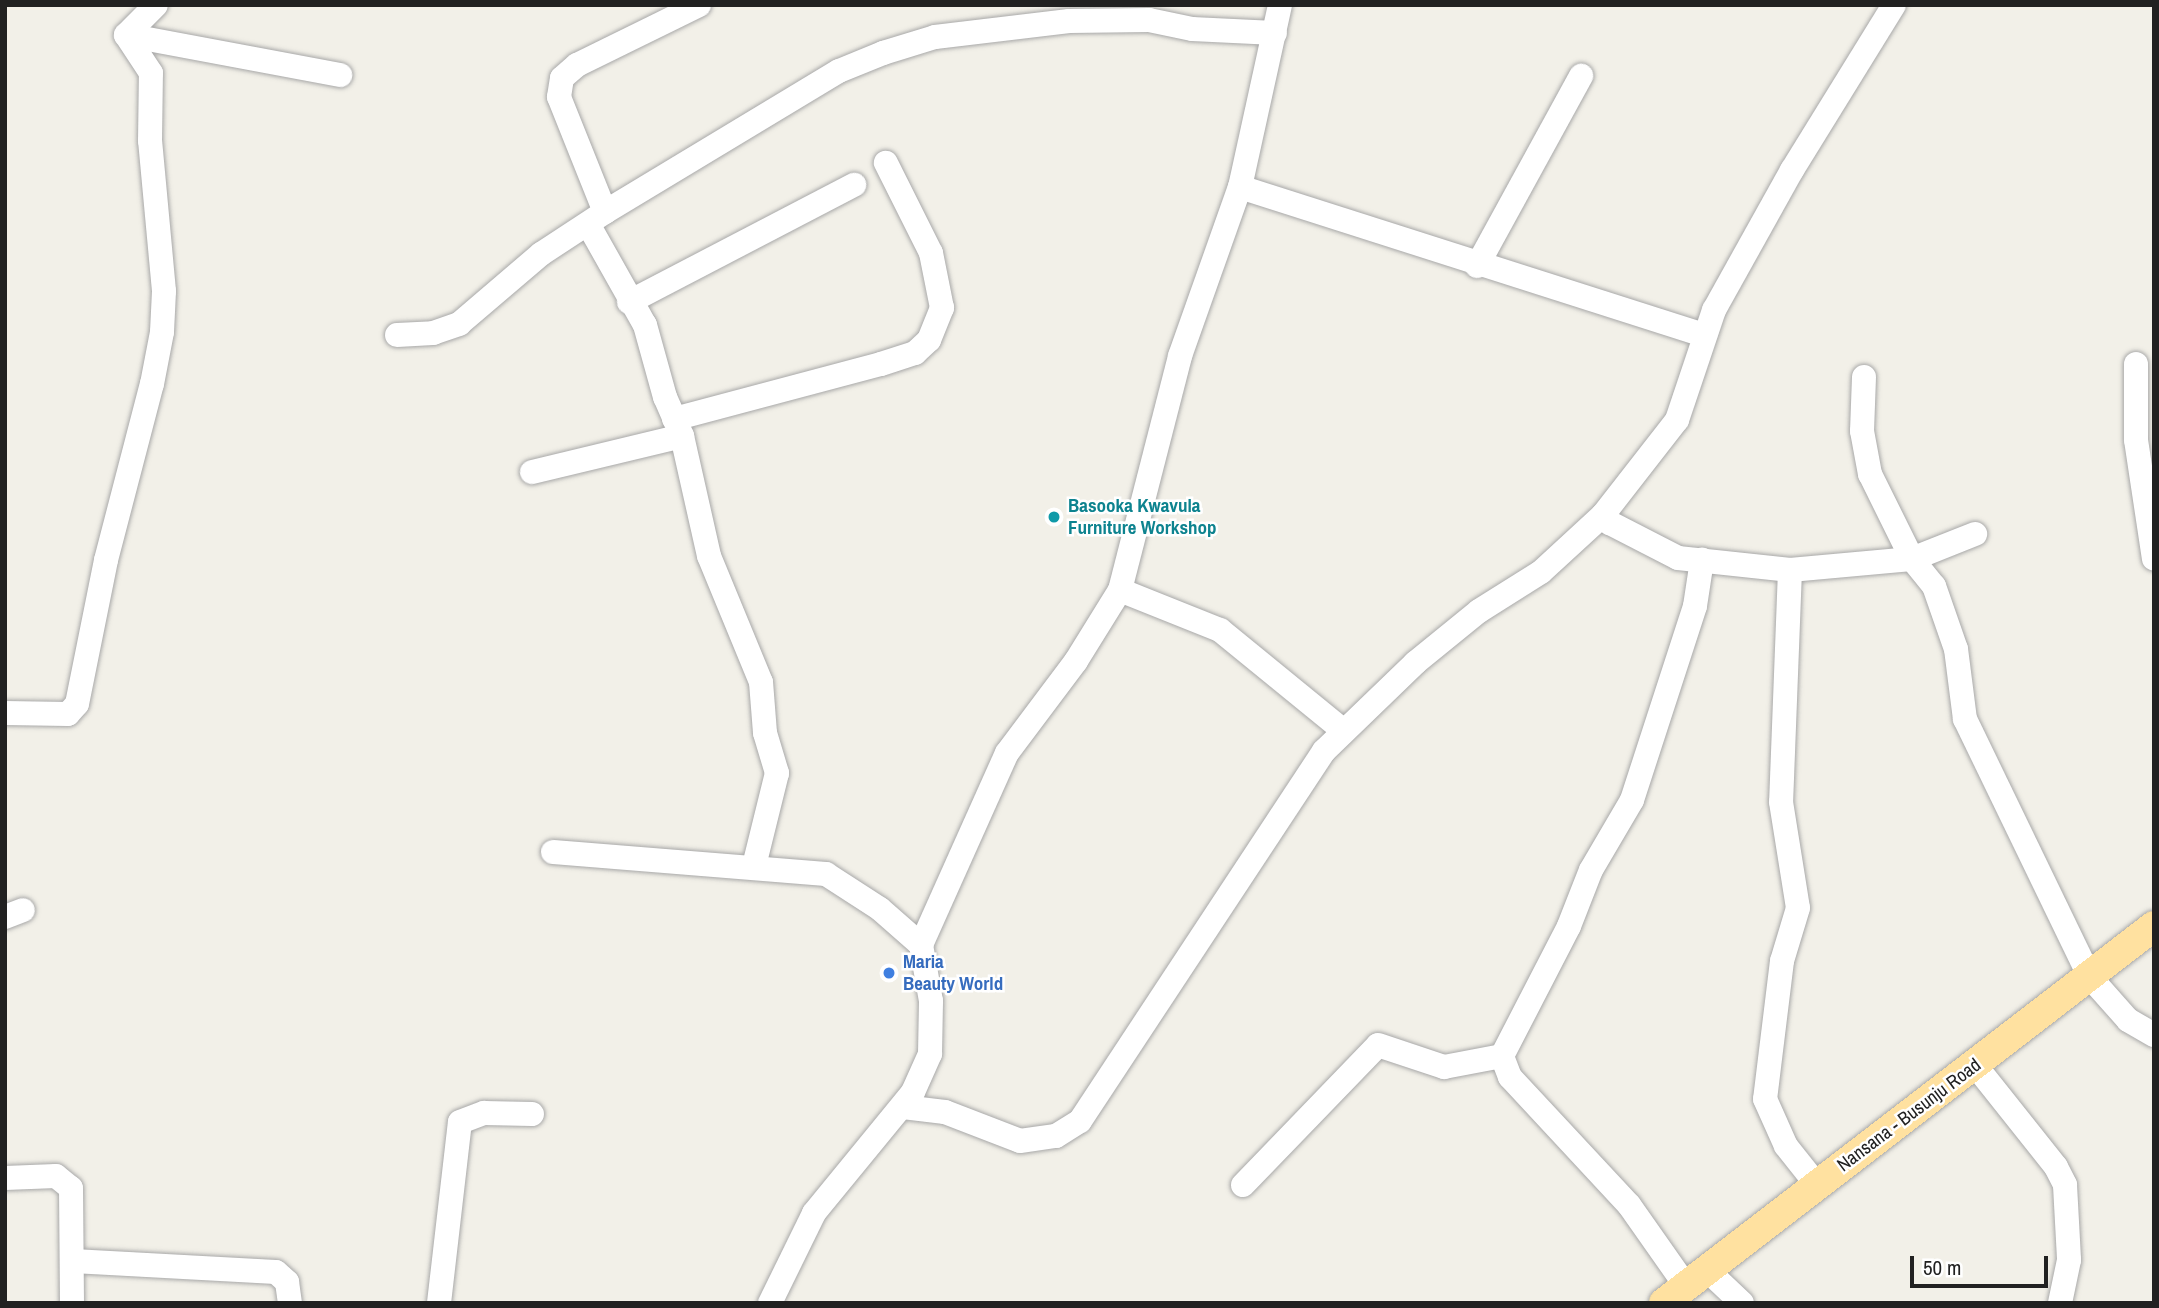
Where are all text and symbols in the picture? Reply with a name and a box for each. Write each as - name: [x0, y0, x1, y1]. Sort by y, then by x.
- place label: Basooka Kwavula Furniture Workshop: [1068, 495, 1217, 539]
- marker: Basooka Kwavula Furniture Workshop: [1046, 509, 1062, 525]
- place label: Maria Beauty World: [903, 951, 1003, 995]
- marker: Maria Beauty World: [881, 965, 897, 981]
- street label: Nansana - Busunju Road: [1833, 1054, 1985, 1176]
- scale bar: [1914, 1242, 2052, 1286]
- text: 50 m: [1923, 1253, 1961, 1282]

